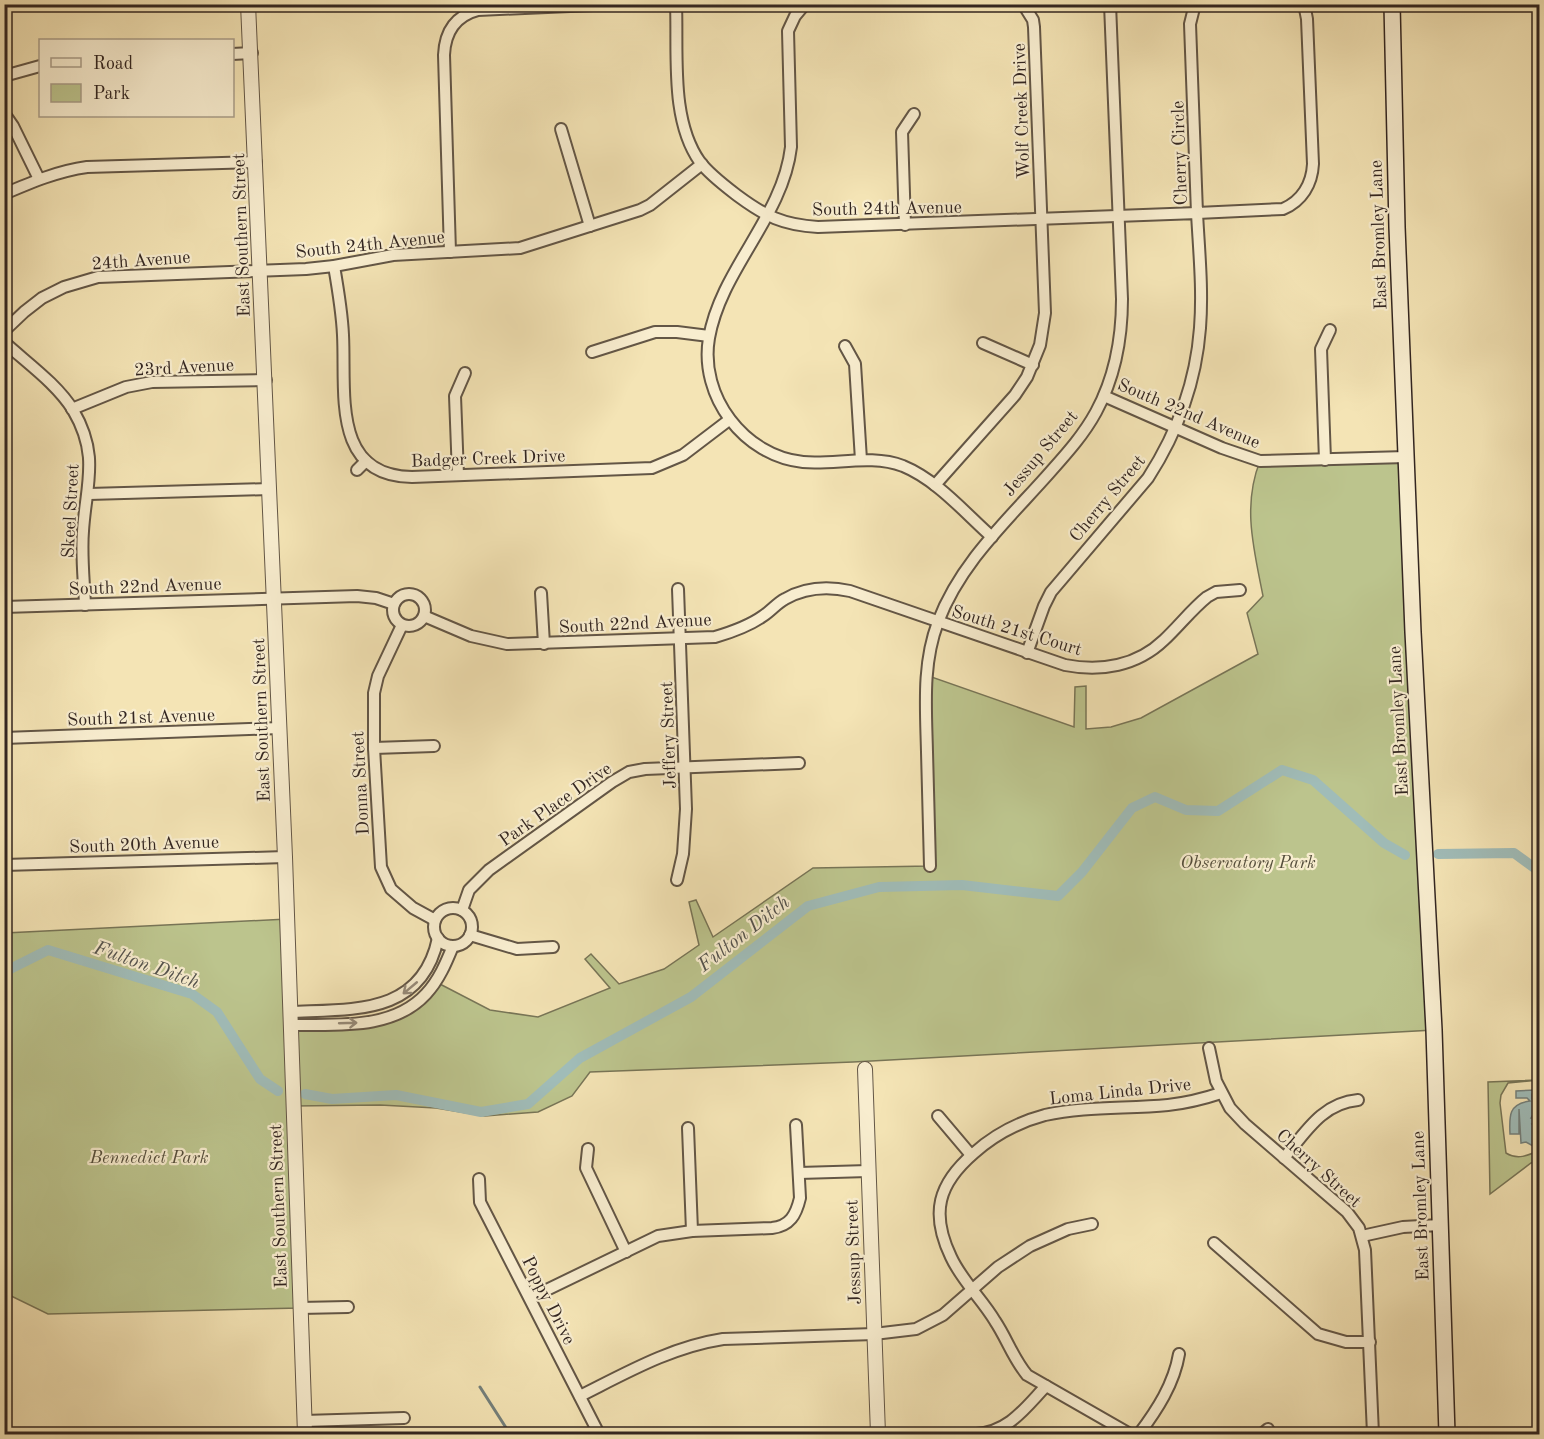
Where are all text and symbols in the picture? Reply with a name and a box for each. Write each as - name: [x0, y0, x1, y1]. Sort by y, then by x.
- legend: [39, 39, 234, 117]
- street label: Wolf Creek Drive: [1011, 43, 1033, 179]
- text: Road: [93, 55, 133, 73]
- text: Park: [93, 85, 130, 103]
- street label: Cherry Circle: [1169, 100, 1191, 206]
- street label: East Southern Street: [230, 153, 254, 317]
- street label: East Bromley Lane: [1367, 160, 1391, 310]
- street label: South 24th Avenue: [812, 199, 962, 219]
- street label: South 24th Avenue: [295, 228, 446, 262]
- street label: 24th Avenue: [91, 249, 191, 273]
- street label: 23rd Avenue: [134, 356, 234, 380]
- street label: South 22nd Avenue: [1115, 376, 1263, 452]
- street label: Jessup Street: [1000, 408, 1082, 500]
- street label: Badger Creek Drive: [410, 447, 566, 471]
- street label: Cherry Street: [1066, 452, 1149, 545]
- street label: Skeel Street: [60, 463, 82, 559]
- street label: South 22nd Avenue: [68, 575, 222, 599]
- street label: South 21st Court: [949, 603, 1084, 659]
- street label: South 22nd Avenue: [558, 611, 712, 637]
- street label: East Southern Street: [250, 638, 274, 802]
- street label: East Bromley Lane: [1386, 646, 1412, 796]
- street label: Jeffery Street: [658, 681, 680, 789]
- street label: South 21st Avenue: [67, 706, 215, 730]
- street label: Donna Street: [349, 731, 373, 835]
- street label: Park Place Drive: [496, 759, 615, 850]
- street label: South 20th Avenue: [69, 833, 219, 857]
- park label: Observatory Park: [1180, 854, 1316, 872]
- water label: Fulton Ditch: [694, 893, 794, 977]
- water label: Fulton Ditch: [90, 938, 202, 993]
- one-way arrow: [402, 981, 418, 994]
- one-way arrow: [338, 1018, 358, 1029]
- street label: Loma Linda Drive: [1048, 1076, 1192, 1108]
- street label: East Southern Street: [267, 1124, 291, 1288]
- street label: Cherry Street: [1272, 1126, 1364, 1211]
- street label: East Bromley Lane: [1409, 1131, 1433, 1281]
- park label: Bennedict Park: [89, 1149, 209, 1167]
- street label: Jessup Street: [843, 1199, 865, 1305]
- street label: Poppy Drive: [518, 1253, 578, 1348]

